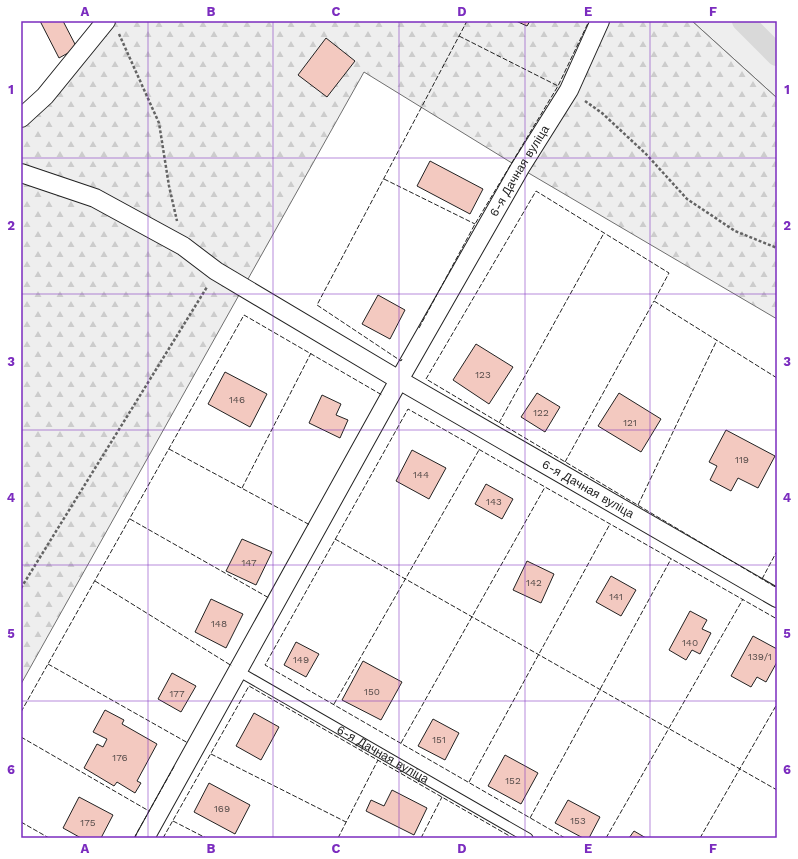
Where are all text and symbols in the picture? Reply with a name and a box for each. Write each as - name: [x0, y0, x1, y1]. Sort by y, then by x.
- text: A: [81, 4, 90, 19]
- text: B: [207, 4, 216, 19]
- text: C: [332, 4, 341, 19]
- text: D: [457, 4, 467, 19]
- text: E: [584, 4, 592, 19]
- text: F: [709, 4, 717, 19]
- text: 1: [8, 82, 14, 97]
- text: 1: [784, 82, 790, 97]
- street label: 6-я Дачная вуліца: [487, 122, 552, 219]
- text: 2: [7, 218, 15, 233]
- text: 2: [783, 218, 791, 233]
- text: 3: [7, 354, 15, 369]
- text: 3: [783, 354, 791, 369]
- house number: 123: [475, 369, 491, 380]
- house number: 146: [229, 394, 245, 405]
- house number: 122: [533, 407, 549, 418]
- house number: 121: [623, 417, 637, 428]
- house number: 119: [735, 454, 749, 465]
- street label: 6-я Дачная вуліца: [540, 457, 637, 521]
- house number: 144: [413, 469, 429, 480]
- text: 4: [7, 490, 16, 505]
- text: 4: [783, 490, 792, 505]
- house number: 143: [486, 496, 502, 507]
- house number: 147: [241, 557, 257, 568]
- house number: 142: [526, 577, 542, 588]
- house number: 141: [609, 591, 623, 602]
- house number: 148: [211, 618, 227, 629]
- text: 5: [7, 626, 15, 641]
- text: 5: [783, 626, 791, 641]
- house number: 140: [682, 637, 698, 648]
- house number: 139/1: [748, 651, 772, 662]
- house number: 149: [293, 654, 309, 665]
- house number: 150: [364, 686, 380, 697]
- house number: 177: [169, 688, 185, 699]
- street label: 6-я Дачная вуліца: [334, 722, 431, 786]
- house number: 151: [432, 734, 446, 745]
- house number: 176: [112, 752, 128, 763]
- text: 6: [7, 762, 15, 777]
- text: 6: [783, 762, 791, 777]
- house number: 152: [505, 775, 521, 786]
- house number: 169: [214, 803, 230, 814]
- house number: 153: [570, 815, 586, 826]
- house number: 175: [80, 817, 96, 828]
- text: A: [81, 841, 90, 856]
- text: B: [207, 841, 216, 856]
- text: C: [332, 841, 341, 856]
- text: D: [457, 841, 467, 856]
- text: E: [584, 841, 592, 856]
- text: F: [709, 841, 717, 856]

